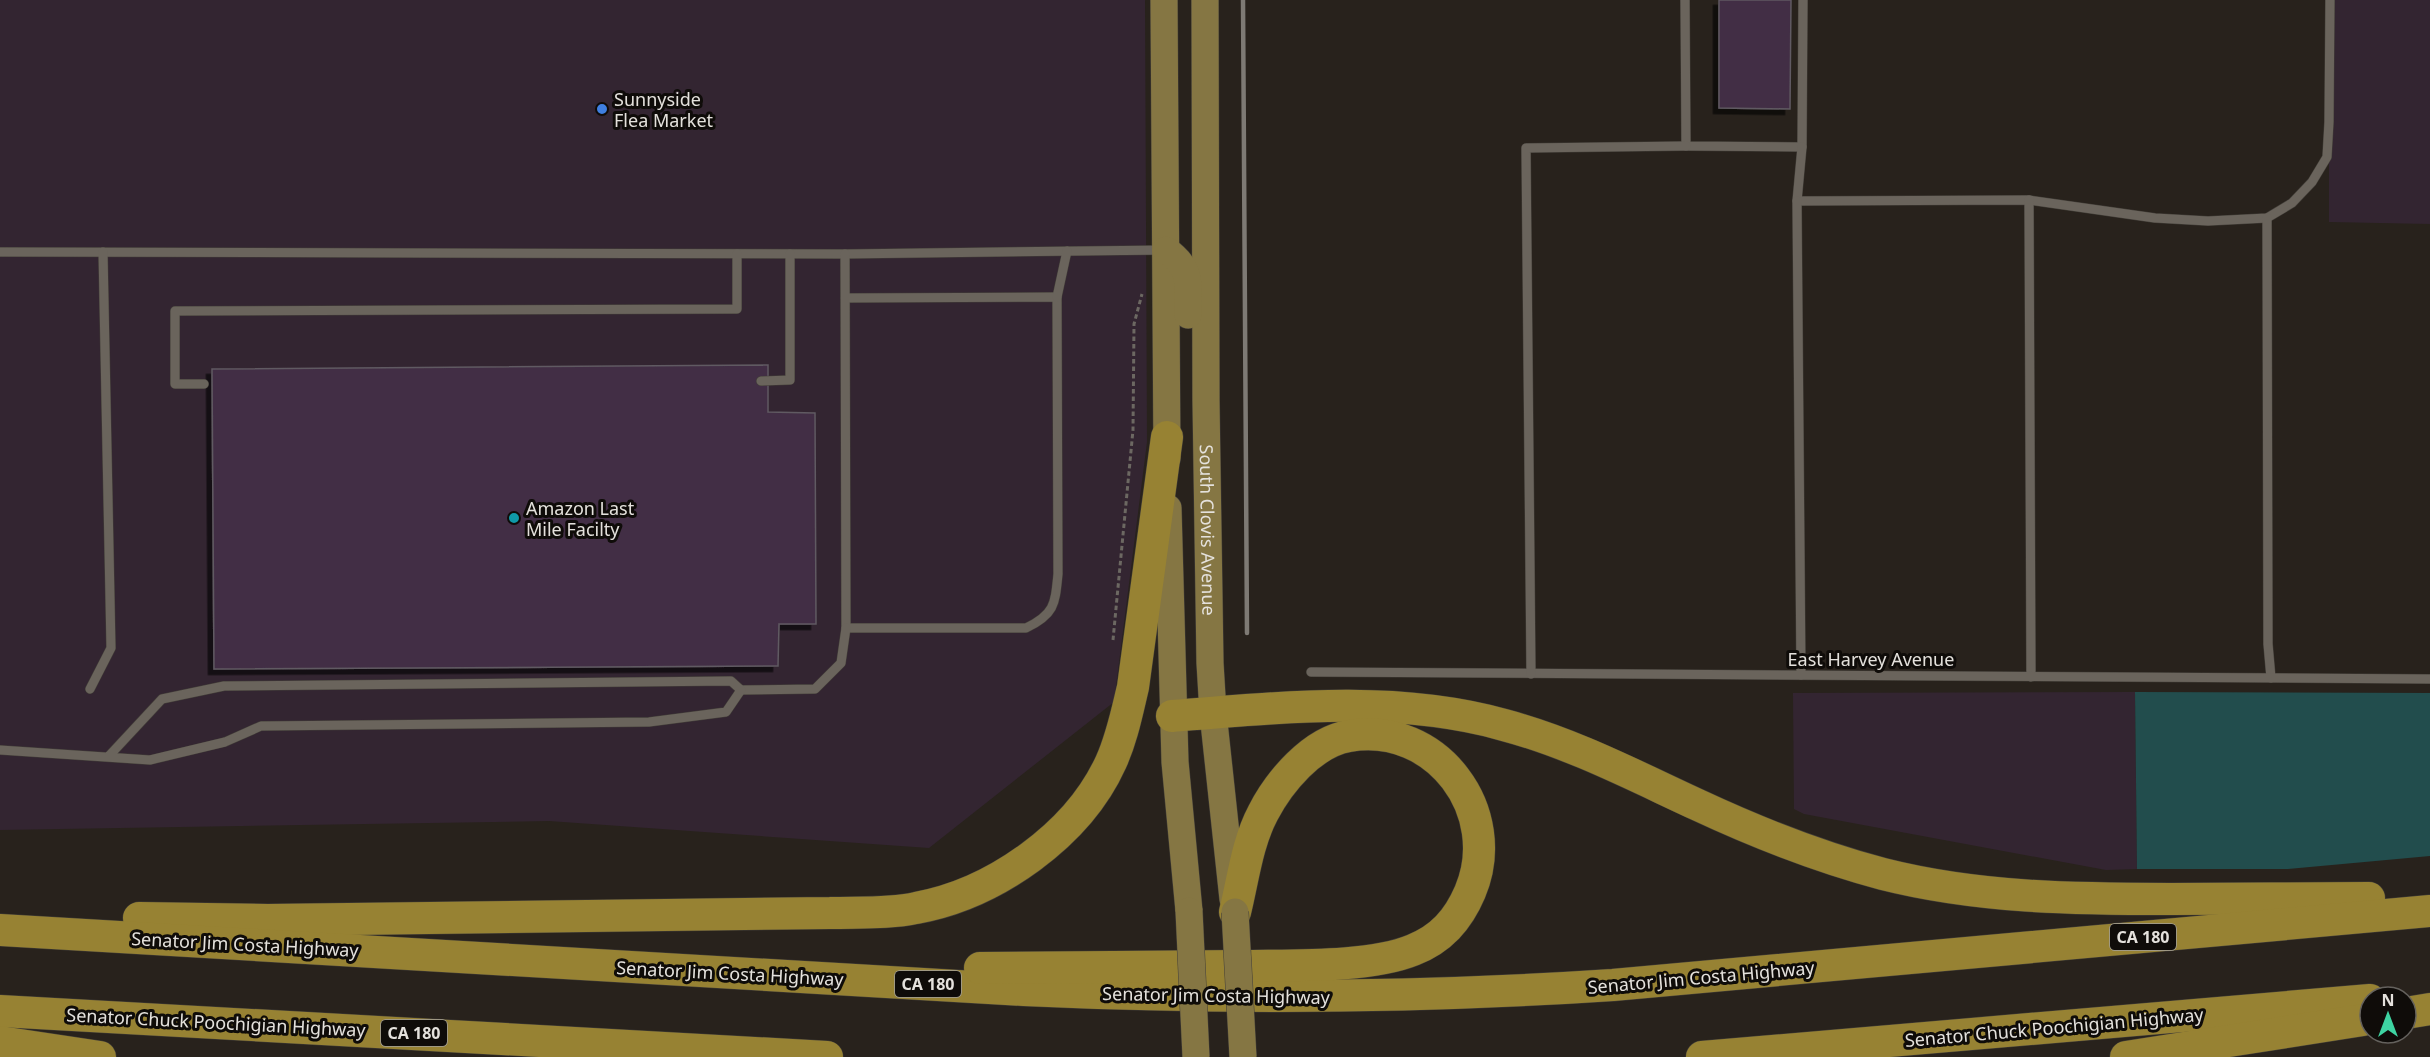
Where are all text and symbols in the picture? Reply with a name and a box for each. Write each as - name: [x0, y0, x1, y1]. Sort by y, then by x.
- place label: Sunnyside Flea Market: [614, 87, 714, 132]
- marker: Sunnyside Flea Market: [595, 102, 609, 116]
- street label: South Clovis Avenue: [1195, 444, 1221, 616]
- place label: Amazon Last Mile Facilty: [526, 496, 635, 541]
- marker: Amazon Last Mile Facilty: [507, 511, 521, 525]
- street label: East Harvey Avenue: [1788, 647, 1954, 671]
- road number: CA 180: [2110, 924, 2176, 950]
- street label: Senator Jim Costa Highway: [131, 926, 360, 962]
- street label: Senator Jim Costa Highway: [616, 955, 845, 991]
- street label: Senator Jim Costa Highway: [1587, 955, 1816, 999]
- road number: CA 180: [895, 971, 961, 997]
- street label: Senator Jim Costa Highway: [1102, 981, 1331, 1009]
- north arrow: [2358, 985, 2418, 1045]
- text: N: [2381, 989, 2395, 1011]
- street label: Senator Chuck Poochigian Highway: [66, 1002, 367, 1042]
- street label: Senator Chuck Poochigian Highway: [1904, 1002, 2205, 1052]
- road number: CA 180: [381, 1020, 447, 1046]

